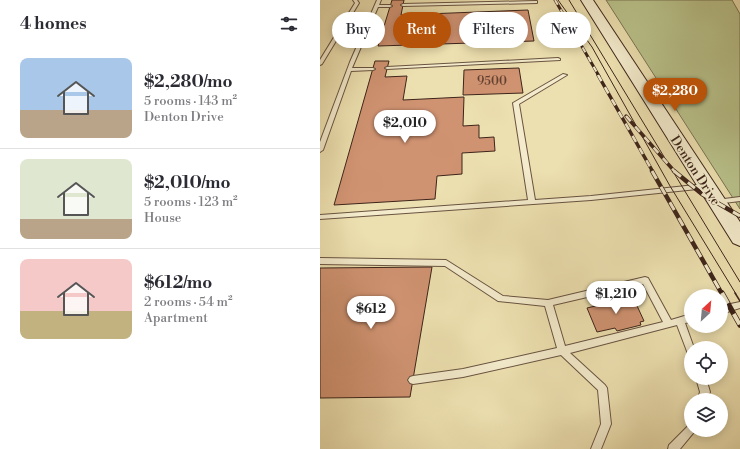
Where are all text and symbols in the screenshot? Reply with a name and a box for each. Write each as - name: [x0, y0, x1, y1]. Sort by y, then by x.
- chip: Buy: [332, 12, 385, 48]
- chip: Rent: [393, 12, 451, 48]
- chip: Filters: [459, 12, 528, 48]
- chip: New: [536, 12, 591, 48]
- text: 4 homes: [20, 13, 87, 35]
- icon: filters: [278, 13, 300, 35]
- text: $2,280/mo: [144, 71, 233, 93]
- icon: home: [52, 74, 100, 122]
- house number: 9500: [477, 74, 507, 89]
- pin: $2,280: [642, 78, 708, 112]
- text: $2,280: [652, 83, 698, 99]
- text: 5 rooms · 143 m²: [144, 93, 237, 109]
- text: Denton Drive: [144, 109, 224, 125]
- pin: $2,010: [372, 110, 438, 144]
- text: $2,010: [383, 115, 427, 131]
- street label: Denton Drive: [667, 133, 724, 209]
- text: $2,010/mo: [144, 172, 230, 194]
- icon: home: [52, 175, 100, 223]
- text: 5 rooms · 123 m²: [144, 194, 238, 210]
- text: House: [144, 210, 181, 226]
- text: $612/mo: [144, 272, 212, 294]
- icon: home: [52, 275, 100, 323]
- pin: $1,210: [583, 281, 649, 315]
- text: $1,210: [595, 286, 637, 302]
- north arrow: [684, 289, 728, 333]
- map controls: [684, 289, 728, 437]
- text: 2 rooms · 54 m²: [144, 294, 233, 310]
- pin: $612: [347, 296, 395, 330]
- text: $612: [356, 301, 386, 317]
- text: Apartment: [144, 310, 208, 326]
- button: locate: [684, 341, 728, 385]
- button: layers: [684, 393, 728, 437]

